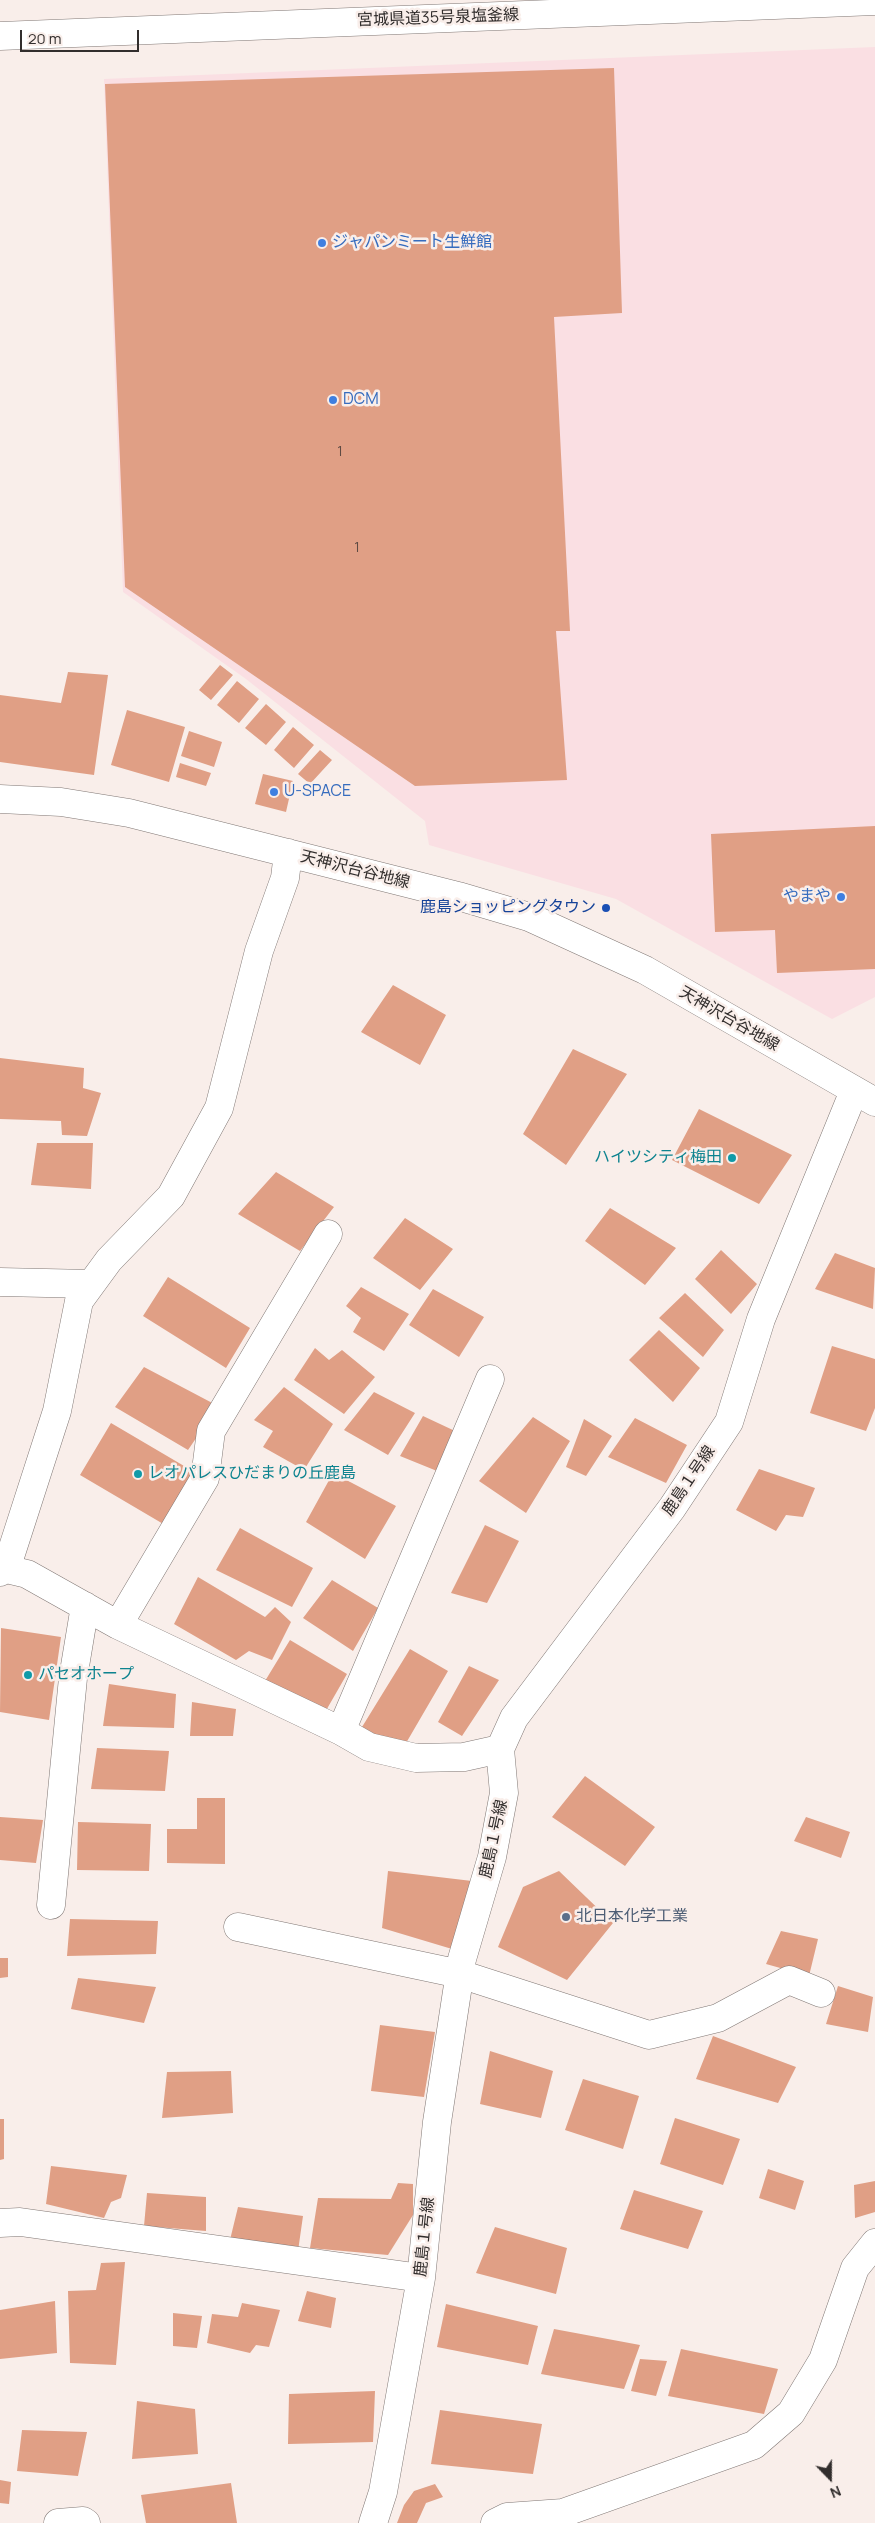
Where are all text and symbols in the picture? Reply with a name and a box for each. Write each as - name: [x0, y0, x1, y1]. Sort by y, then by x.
- street label: 宮城県道35号泉塩釜線: [357, 6, 519, 30]
- scale bar: [22, 20, 141, 52]
- text: 20 m: [28, 28, 61, 49]
- place label: ジャパンミート生鮮館: [332, 233, 492, 253]
- marker: ジャパンミート生鮮館: [316, 237, 328, 249]
- place label: DCM: [343, 390, 379, 410]
- marker: DCM: [327, 394, 339, 406]
- house number: 1: [337, 444, 343, 460]
- house number: 1: [354, 540, 360, 556]
- place label: U-SPACE: [284, 782, 351, 802]
- marker: U-SPACE: [268, 786, 280, 798]
- street label: 天神沢台谷地線: [298, 847, 412, 893]
- place label: やまや: [783, 887, 831, 907]
- marker: やまや: [835, 891, 847, 903]
- place label: 鹿島ショッピングタウン: [420, 898, 596, 918]
- marker: 鹿島ショッピングタウン: [600, 902, 612, 914]
- street label: 天神沢台谷地線: [676, 983, 782, 1055]
- place label: ハイツシティ梅田: [594, 1148, 722, 1168]
- marker: ハイツシティ梅田: [726, 1152, 738, 1164]
- street label: 鹿島１号線: [659, 1442, 719, 1520]
- place label: レオパレスひだまりの丘鹿島: [148, 1464, 356, 1484]
- marker: レオパレスひだまりの丘鹿島: [132, 1468, 144, 1480]
- place label: パセオホープ: [38, 1665, 134, 1685]
- marker: パセオホープ: [22, 1669, 34, 1681]
- street label: 鹿島１号線: [476, 1798, 512, 1880]
- place label: 北日本化学工業: [576, 1907, 688, 1927]
- marker: 北日本化学工業: [560, 1911, 572, 1923]
- street label: 鹿島１号線: [411, 2196, 439, 2278]
- north arrow: [805, 2453, 855, 2503]
- text: N: [828, 2482, 844, 2503]

